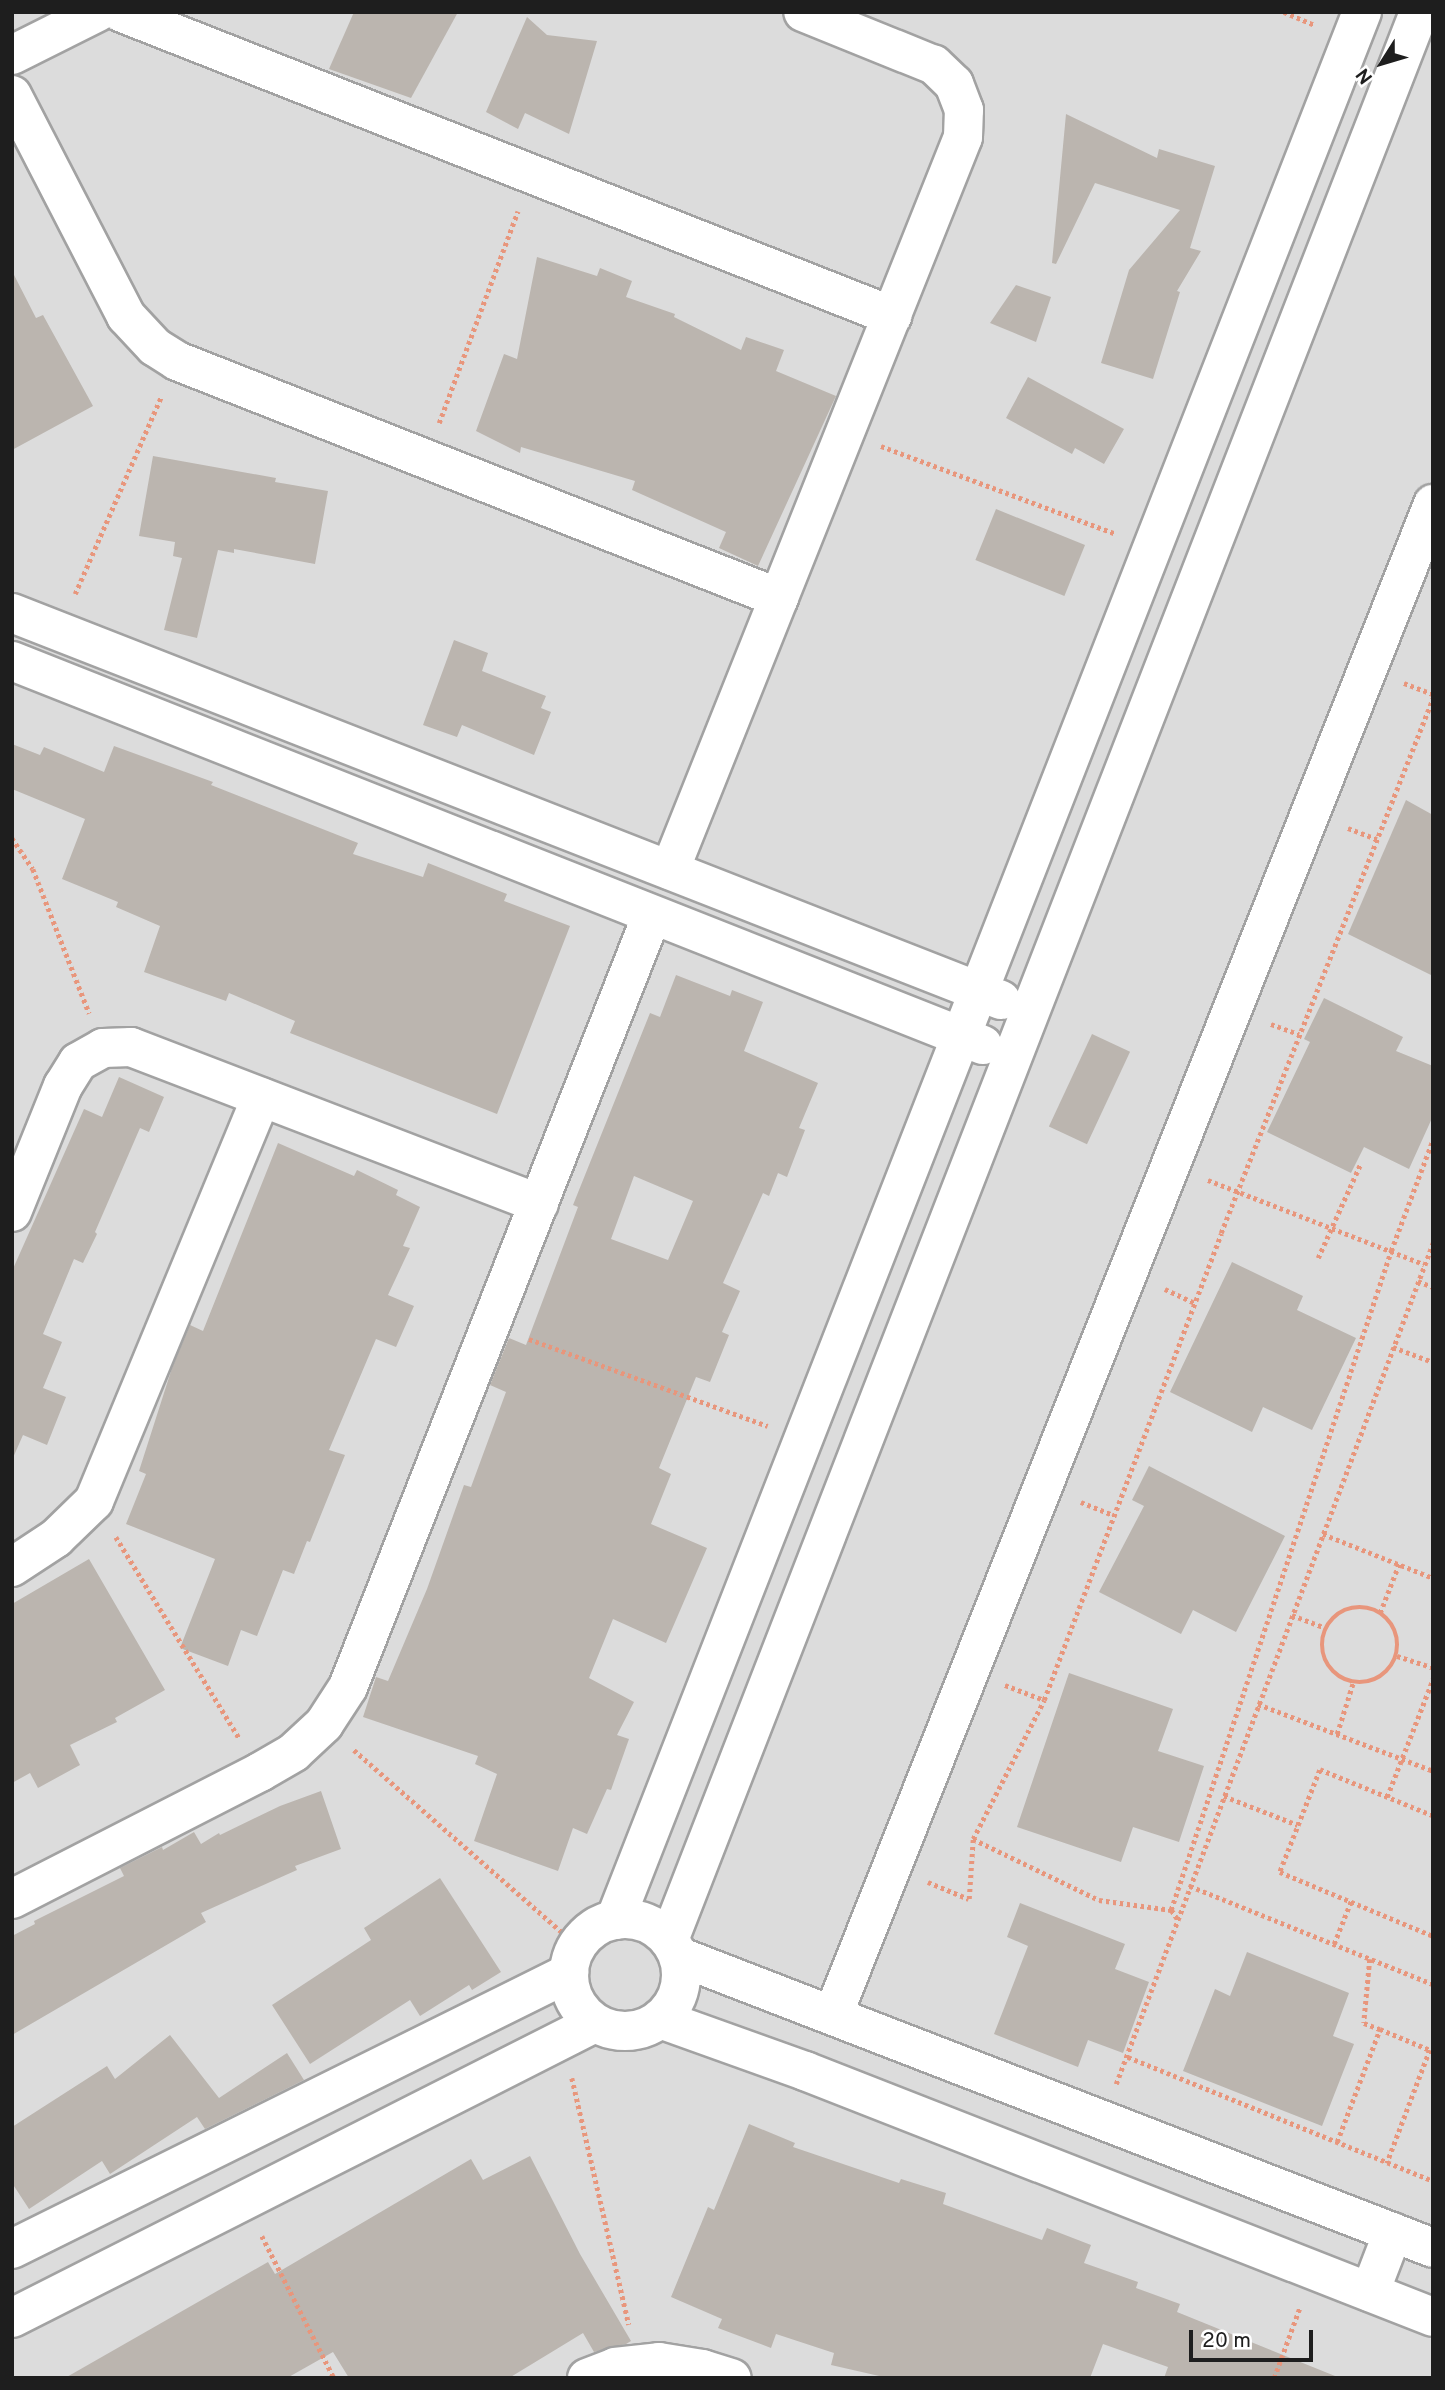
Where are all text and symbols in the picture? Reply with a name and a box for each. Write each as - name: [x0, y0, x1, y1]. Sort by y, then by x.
- north arrow: [1347, 28, 1417, 98]
- text: N: [1352, 63, 1379, 88]
- scale bar: [1193, 2316, 1317, 2360]
- text: 20 m: [1202, 2328, 1251, 2355]

